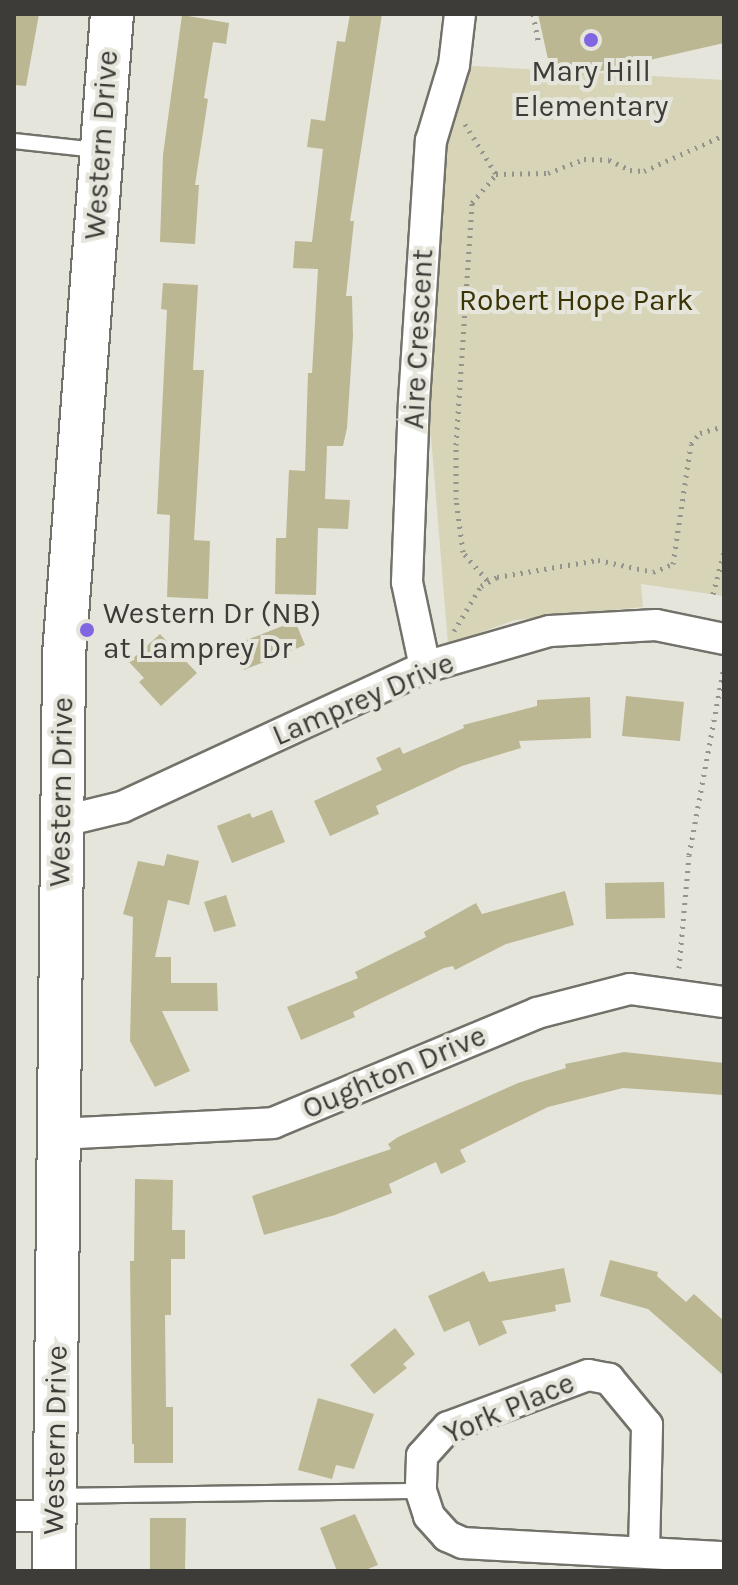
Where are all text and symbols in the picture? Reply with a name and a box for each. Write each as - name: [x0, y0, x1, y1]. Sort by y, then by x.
- marker: Mary Hill Elementary: [582, 31, 600, 49]
- street label: Western Drive: [76, 49, 126, 241]
- place label: Mary Hill Elementary: [514, 53, 668, 124]
- street label: Aire Crescent: [395, 248, 441, 430]
- park label: Robert Hope Park: [459, 282, 693, 318]
- place label: Western Dr (NB) at Lamprey Dr: [103, 595, 321, 666]
- marker: Western Dr (NB) at Lamprey Dr: [78, 621, 96, 639]
- street label: Lamprey Drive: [267, 645, 459, 753]
- street label: Western Drive: [41, 697, 81, 887]
- street label: Oughton Drive: [297, 1017, 491, 1127]
- street label: Western Drive: [35, 1345, 75, 1535]
- street label: York Place: [438, 1364, 580, 1452]

